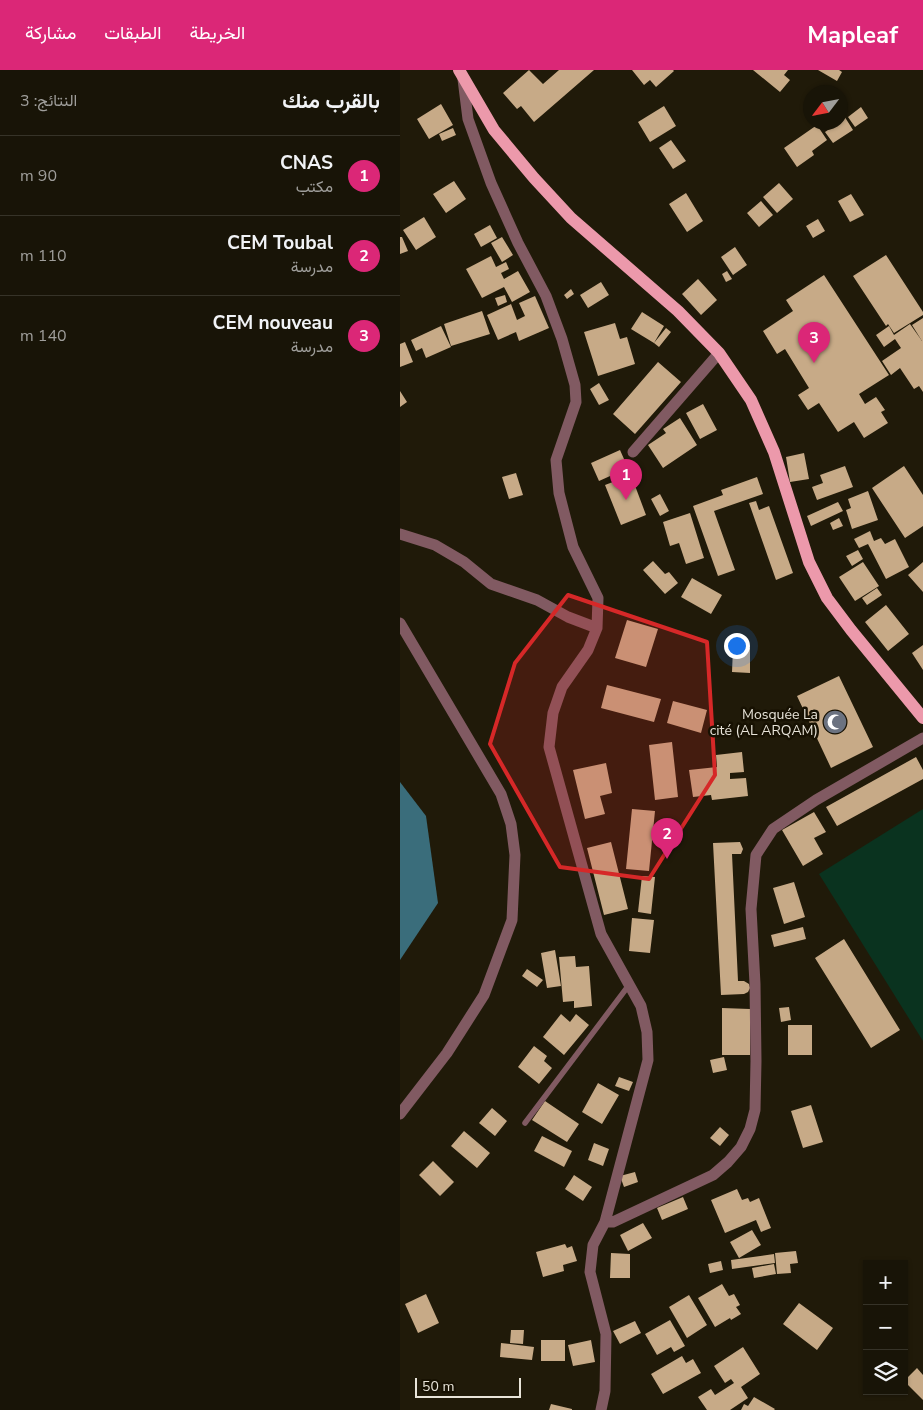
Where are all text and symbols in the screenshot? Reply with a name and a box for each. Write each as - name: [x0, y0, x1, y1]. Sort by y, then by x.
- text: Mapleaf: [807, 19, 898, 51]
- text: مشاركة: [25, 21, 76, 45]
- text: الطبقات: [104, 21, 161, 45]
- text: الخريطة: [189, 21, 245, 45]
- north arrow: [803, 85, 848, 130]
- text: بالقرب منك: [282, 87, 380, 115]
- text: النتائج: 3: [20, 90, 77, 112]
- text: CNAS: [280, 150, 333, 176]
- text: 90 m: [20, 165, 57, 187]
- text: 1: [359, 165, 369, 187]
- text: مكتب: [296, 176, 333, 198]
- text: CEM Toubal: [227, 230, 333, 256]
- text: 110 m: [20, 245, 67, 267]
- text: 2: [359, 245, 369, 267]
- text: مدرسة: [291, 256, 333, 278]
- text: CEM nouveau: [213, 310, 333, 336]
- pin: 3: [798, 322, 830, 363]
- text: 140 m: [20, 325, 67, 347]
- text: 3: [359, 325, 369, 347]
- text: مدرسة: [291, 336, 333, 358]
- pin: 1: [610, 459, 642, 500]
- your location: [724, 633, 750, 659]
- place label: Mosquée La cité (AL ARQAM): [710, 705, 818, 740]
- mosque icon: Mosquée La cité (AL ARQAM): [822, 709, 848, 735]
- pin: 2: [651, 818, 683, 859]
- map controls: [863, 1260, 908, 1395]
- button: +: [863, 1260, 908, 1305]
- button: −: [863, 1305, 908, 1350]
- button: layers: [863, 1350, 908, 1395]
- scale bar: [415, 1375, 521, 1398]
- text: 50 m: [422, 1377, 454, 1396]

